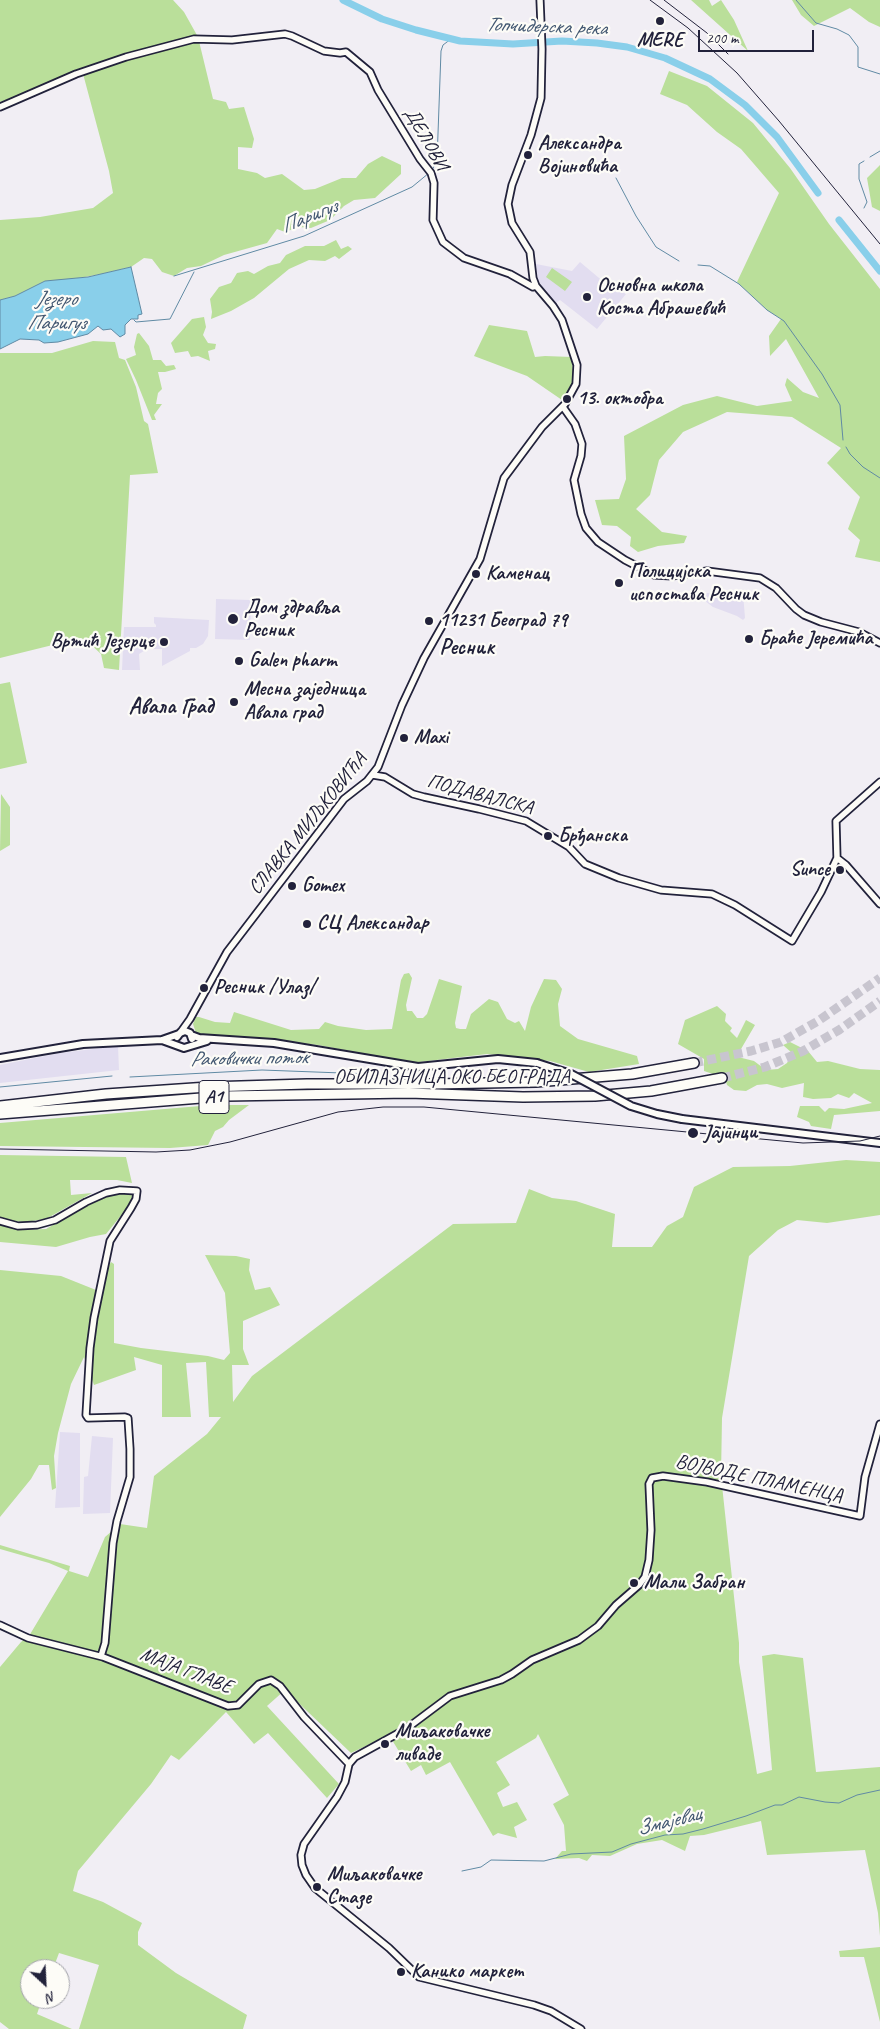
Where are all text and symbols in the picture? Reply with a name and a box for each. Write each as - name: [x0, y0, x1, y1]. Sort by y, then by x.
- water label: Топчидерска река: [485, 12, 607, 42]
- marker: MERE: [654, 15, 666, 27]
- scale bar: [700, 20, 816, 52]
- place label: MERE: [637, 29, 683, 53]
- text: 200 m: [706, 29, 738, 48]
- street label: ДЕЛОВИ: [398, 103, 454, 175]
- place label: Александра Војиновића: [538, 132, 621, 179]
- marker: Александра Војиновића: [522, 149, 534, 161]
- water label: Паригуз: [277, 194, 341, 240]
- place label: Основна школа Коста Абрашевић: [597, 274, 725, 321]
- water label: Језеро Паригуз: [27, 286, 85, 336]
- marker: Основна школа Коста Абрашевић: [581, 291, 593, 303]
- place label: 13. октобра: [577, 387, 662, 411]
- marker: 13. октобра: [561, 393, 573, 405]
- place label: Полицијска испостава Ресник: [629, 560, 759, 607]
- place label: Каменац: [486, 562, 549, 586]
- marker: Каменац: [470, 568, 482, 580]
- marker: Полицијска испостава Ресник: [613, 577, 625, 589]
- place label: Дом здравља Ресник: [244, 596, 339, 643]
- place label: 11231 Београд 79: [439, 609, 567, 633]
- marker: Дом здравља Ресник: [226, 612, 240, 626]
- marker: 11231 Београд 79: [423, 615, 435, 627]
- place label: Браће Јеремића: [759, 627, 872, 651]
- place label: Вртић Језерце: [51, 630, 154, 654]
- marker: Браће Јеремића: [743, 633, 755, 645]
- district label: Ресник: [439, 635, 495, 661]
- marker: Вртић Језерце: [158, 636, 170, 648]
- place label: Galen pharm: [249, 649, 336, 673]
- marker: Galen pharm: [233, 655, 245, 667]
- place label: Месна заједница Авала град: [244, 678, 365, 725]
- district label: Авала Град: [129, 694, 213, 720]
- marker: Месна заједница Авала град: [228, 696, 240, 708]
- place label: Maxi: [414, 726, 448, 750]
- marker: Maxi: [398, 732, 410, 744]
- street label: СЛАВКА МИЉКОВИЋА: [244, 748, 372, 900]
- street label: ПОДАВАЛСКА: [425, 769, 535, 821]
- place label: Брђанска: [558, 824, 627, 848]
- marker: Брђанска: [542, 830, 554, 842]
- place label: Sunce: [790, 858, 830, 882]
- marker: Sunce: [834, 864, 846, 876]
- place label: Gomex: [302, 874, 344, 898]
- marker: Gomex: [286, 880, 298, 892]
- place label: СЦ Александар: [317, 912, 429, 936]
- marker: СЦ Александар: [301, 918, 313, 930]
- place label: Ресник /Улаз/: [214, 976, 315, 1000]
- marker: Ресник /Улаз/: [198, 982, 210, 994]
- water label: Раковички поток: [190, 1045, 308, 1073]
- street label: ОБИЛАЗНИЦА ОКО БЕОГРАДА: [334, 1066, 570, 1090]
- road number: A1: [199, 1080, 229, 1114]
- place label: Јајинци: [704, 1121, 758, 1145]
- marker: Јајинци: [686, 1126, 700, 1140]
- street label: ВОЈВОДЕ ПЛАМЕНЦА: [673, 1450, 845, 1508]
- place label: Мали Забран: [644, 1571, 744, 1595]
- marker: Мали Забран: [628, 1577, 640, 1589]
- street label: МАЈА ГЛАВЕ: [136, 1642, 236, 1700]
- place label: Миљаковачке ливаде: [395, 1720, 489, 1767]
- marker: Миљаковачке ливаде: [379, 1738, 391, 1750]
- water label: Змајевац: [634, 1802, 704, 1842]
- place label: Миљаковачке Стазе: [327, 1863, 421, 1910]
- marker: Миљаковачке Стазе: [311, 1881, 323, 1893]
- north arrow: [20, 1959, 70, 2009]
- place label: Канико маркет: [411, 1960, 523, 1984]
- marker: Канико маркет: [395, 1966, 407, 1978]
- text: N: [44, 1988, 59, 2007]

